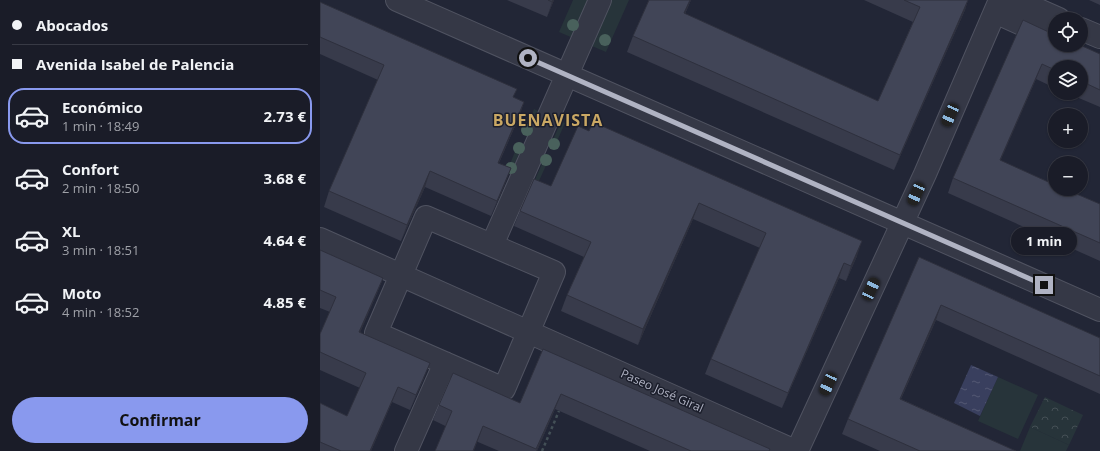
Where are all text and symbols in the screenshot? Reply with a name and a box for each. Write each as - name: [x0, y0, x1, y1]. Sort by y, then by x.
- map controls: [1048, 12, 1088, 196]
- button: locate: [1048, 12, 1088, 52]
- text: Abocados: [36, 15, 108, 35]
- route start: [519, 49, 537, 67]
- text: Avenida Isabel de Palencia: [36, 54, 234, 74]
- button: layers: [1048, 60, 1088, 100]
- text: Económico: [62, 97, 143, 117]
- icon: car: [14, 98, 50, 134]
- car: [940, 102, 960, 128]
- text: 2.73 €: [264, 106, 306, 126]
- button: +: [1048, 108, 1088, 148]
- district label: BUENAVISTA: [493, 109, 603, 131]
- text: 1 min · 18:49: [62, 117, 139, 135]
- button: −: [1048, 156, 1088, 196]
- text: Confort: [62, 159, 119, 179]
- icon: car: [14, 160, 50, 196]
- text: 3.68 €: [264, 168, 306, 188]
- text: 2 min · 18:50: [62, 179, 139, 197]
- car: [906, 181, 926, 207]
- text: XL: [62, 221, 80, 241]
- icon: car: [14, 222, 50, 258]
- callout: 1 min: [1011, 227, 1077, 255]
- text: 4.64 €: [264, 230, 306, 250]
- text: 1 min: [1026, 232, 1062, 250]
- text: 3 min · 18:51: [62, 241, 139, 259]
- car: [860, 276, 882, 302]
- route end: [1035, 276, 1053, 294]
- text: Moto: [62, 283, 101, 303]
- icon: car: [14, 284, 50, 320]
- text: 4.85 €: [264, 292, 306, 312]
- text: 4 min · 18:52: [62, 303, 139, 321]
- street label: Paseo José Giral: [618, 365, 706, 416]
- car: [817, 371, 839, 397]
- button: Confirmar: [12, 397, 308, 443]

